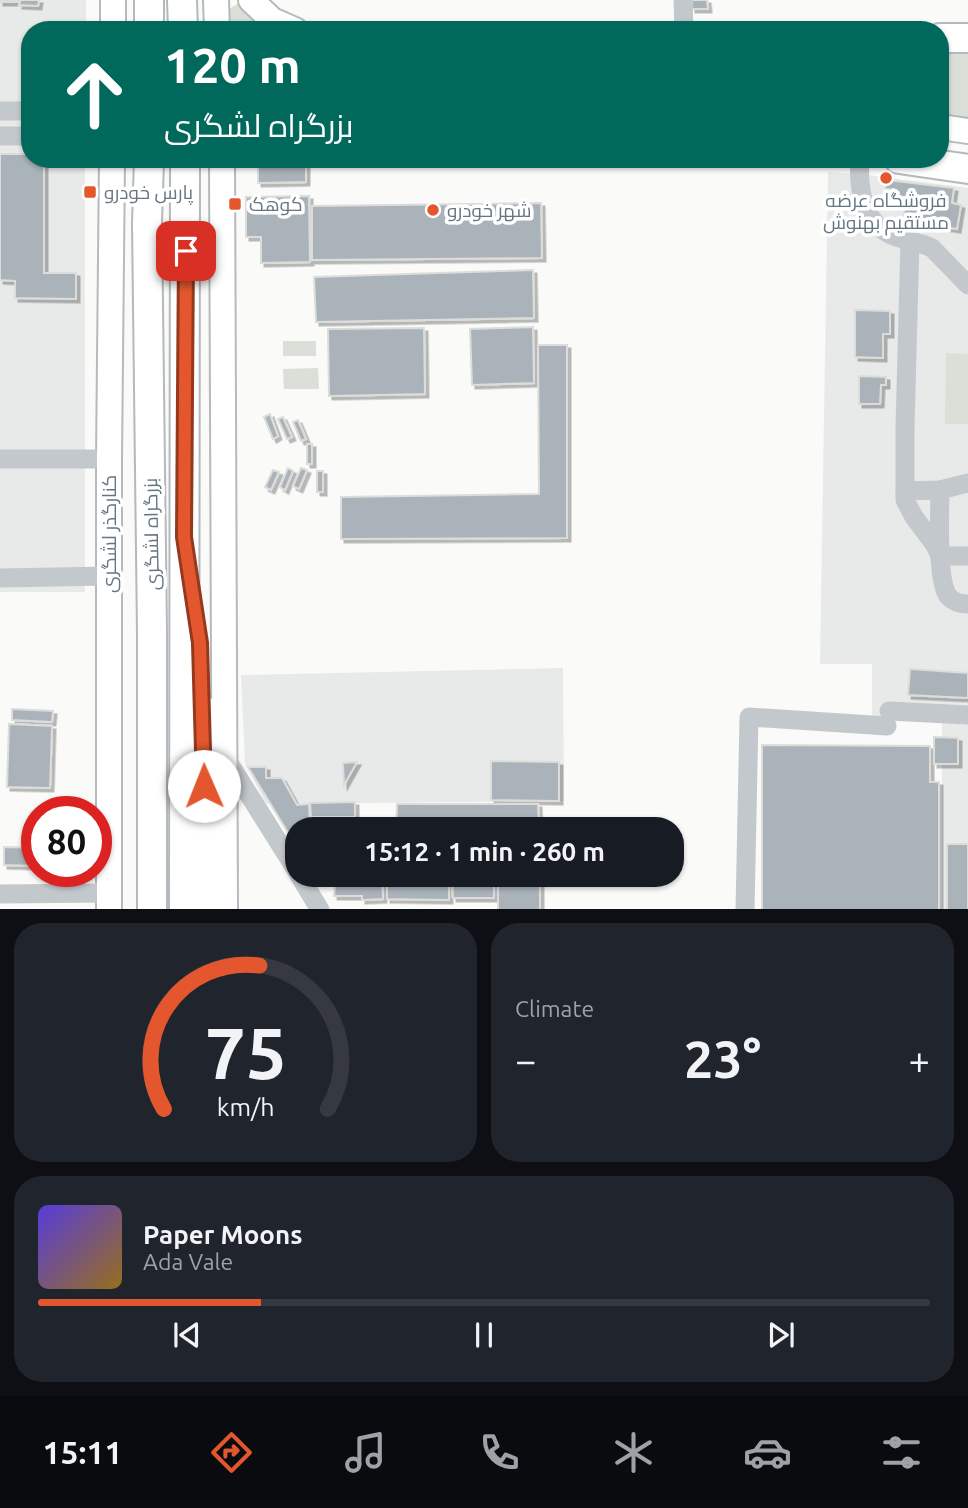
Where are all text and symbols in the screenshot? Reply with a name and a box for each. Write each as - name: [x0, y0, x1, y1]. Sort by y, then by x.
- text: 120 m: [164, 37, 301, 92]
- icon: ahead: [49, 49, 140, 140]
- text: بزرگراه لشگری: [164, 107, 354, 143]
- marker: فروشگاه عرضه مستقیم بهنوش: [878, 170, 894, 186]
- place label: پارس خودرو: [104, 181, 193, 205]
- marker: پارس خودرو: [82, 184, 98, 200]
- place label: فروشگاه عرضه مستقیم بهنوش: [823, 189, 949, 236]
- place label: کوهک: [249, 193, 303, 216]
- marker: کوهک: [227, 196, 243, 212]
- place label: شهر خودرو: [447, 199, 531, 222]
- marker: شهر خودرو: [425, 202, 441, 218]
- pin: [156, 221, 216, 281]
- icon: arrive: [167, 232, 205, 270]
- street label: کنارگذر لشگری: [98, 475, 121, 593]
- street label: بزرگراه لشگری: [139, 477, 164, 590]
- position arrow: [167, 749, 241, 823]
- speed limit sign: 80: [21, 796, 112, 887]
- text: 15:12 · 1 min · 260 m: [364, 837, 605, 866]
- text: Climate: [515, 996, 594, 1021]
- text: 75: [204, 1011, 287, 1093]
- text: 23°: [684, 1030, 761, 1088]
- text: −: [515, 1039, 536, 1081]
- text: +: [909, 1039, 930, 1081]
- text: km/h: [217, 1092, 274, 1120]
- text: Paper Moons: [143, 1220, 302, 1249]
- text: Ada Vale: [143, 1249, 233, 1274]
- icon: previous: [168, 1316, 206, 1354]
- icon: pause: [465, 1316, 503, 1354]
- icon: next: [762, 1316, 800, 1354]
- icon: directions: [207, 1428, 256, 1477]
- icon: music: [341, 1428, 390, 1477]
- icon: phone: [475, 1428, 524, 1477]
- icon: climate: [609, 1428, 658, 1477]
- icon: car: [743, 1428, 792, 1477]
- icon: filters: [877, 1428, 926, 1477]
- text: 15:11: [42, 1434, 123, 1470]

